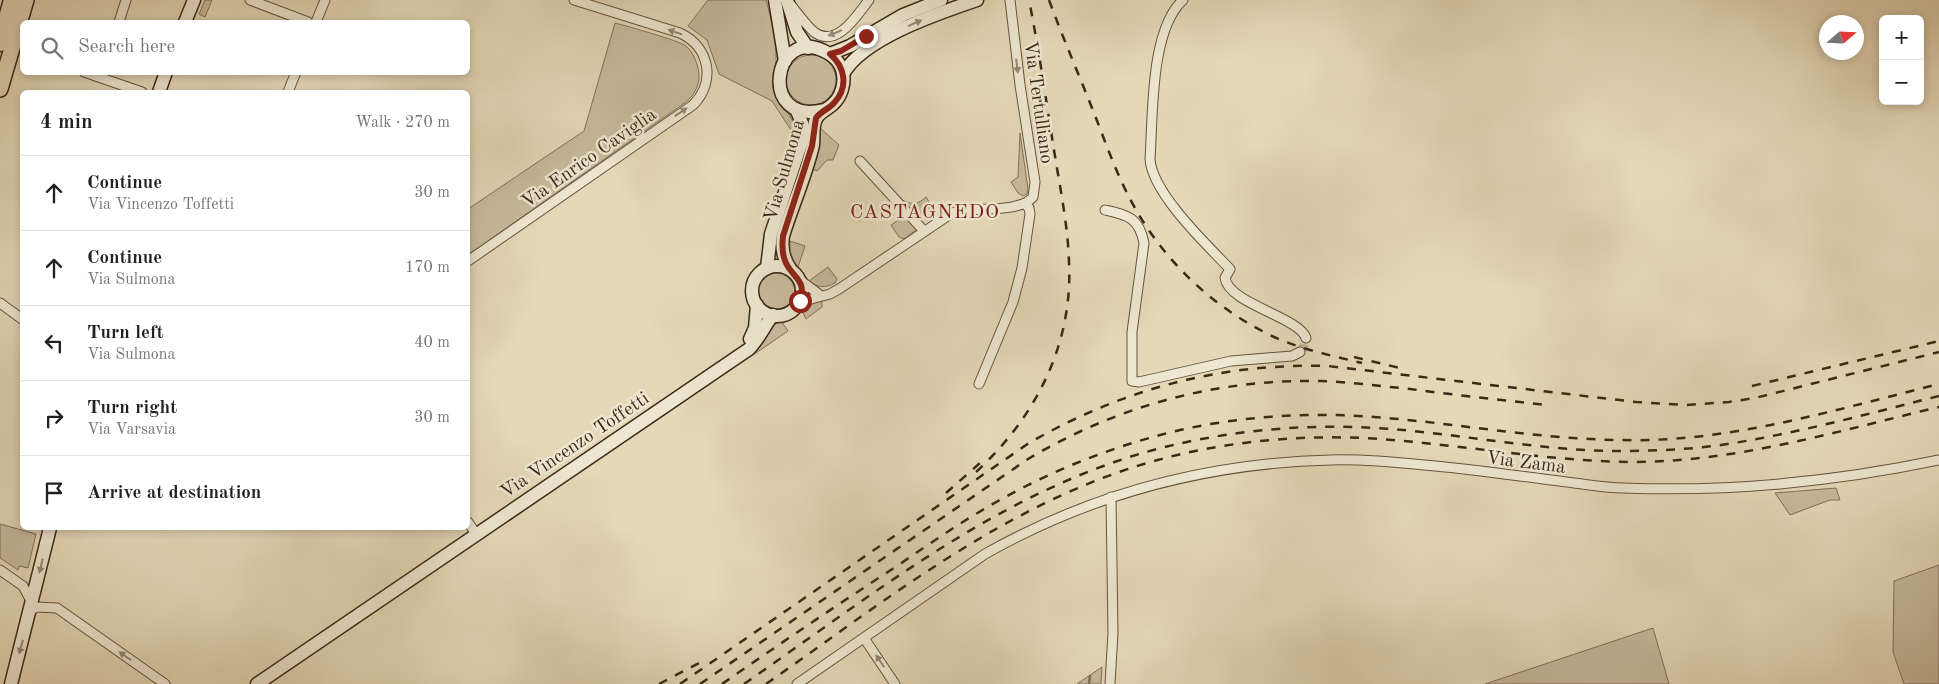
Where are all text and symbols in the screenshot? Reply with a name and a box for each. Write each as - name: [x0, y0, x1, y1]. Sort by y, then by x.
- north arrow: [1819, 15, 1864, 60]
- map controls: [1879, 15, 1924, 105]
- button: +: [1879, 15, 1924, 60]
- one-way arrow: [908, 18, 922, 26]
- search box: [20, 20, 470, 75]
- route end: [855, 25, 878, 48]
- one-way arrow: [668, 28, 683, 35]
- one-way arrow: [827, 29, 842, 37]
- icon: search: [38, 34, 66, 62]
- text: Search here: [78, 38, 175, 57]
- street label: Via Tertulliano: [1020, 40, 1056, 165]
- one-way arrow: [1013, 58, 1021, 74]
- button: −: [1879, 60, 1924, 105]
- street label: Via Enrico Caviglia: [519, 105, 661, 213]
- one-way arrow: [674, 108, 688, 117]
- text: 4 min: [40, 112, 93, 133]
- text: Walk · 270 m: [355, 115, 450, 131]
- street label: Via Sulmona: [762, 117, 809, 224]
- text: Continue: [87, 174, 162, 193]
- icon: ahead: [40, 179, 68, 207]
- text: 30 m: [414, 185, 450, 201]
- text: Via Vincenzo Toffetti: [87, 197, 234, 213]
- district label: CASTAGNEDO: [850, 203, 1000, 223]
- text: Continue: [87, 249, 162, 268]
- icon: ahead: [40, 254, 68, 282]
- text: 170 m: [405, 260, 450, 276]
- text: Via Sulmona: [87, 272, 175, 288]
- route start: [789, 290, 812, 313]
- text: Turn left: [87, 324, 164, 343]
- icon: left: [40, 329, 68, 357]
- text: 40 m: [414, 335, 450, 351]
- text: Via Sulmona: [87, 347, 175, 363]
- street label: Via Vincenzo Toffetti: [498, 389, 653, 503]
- text: Turn right: [87, 399, 177, 418]
- icon: right: [40, 404, 68, 432]
- text: 30 m: [414, 410, 450, 426]
- text: Via Varsavia: [87, 422, 176, 438]
- street label: Via Zama: [1485, 449, 1567, 478]
- icon: arrive: [40, 479, 68, 507]
- text: Arrive at destination: [87, 484, 261, 503]
- one-way arrow: [37, 558, 45, 573]
- one-way arrow: [17, 640, 25, 655]
- one-way arrow: [118, 651, 131, 661]
- one-way arrow: [875, 654, 885, 668]

